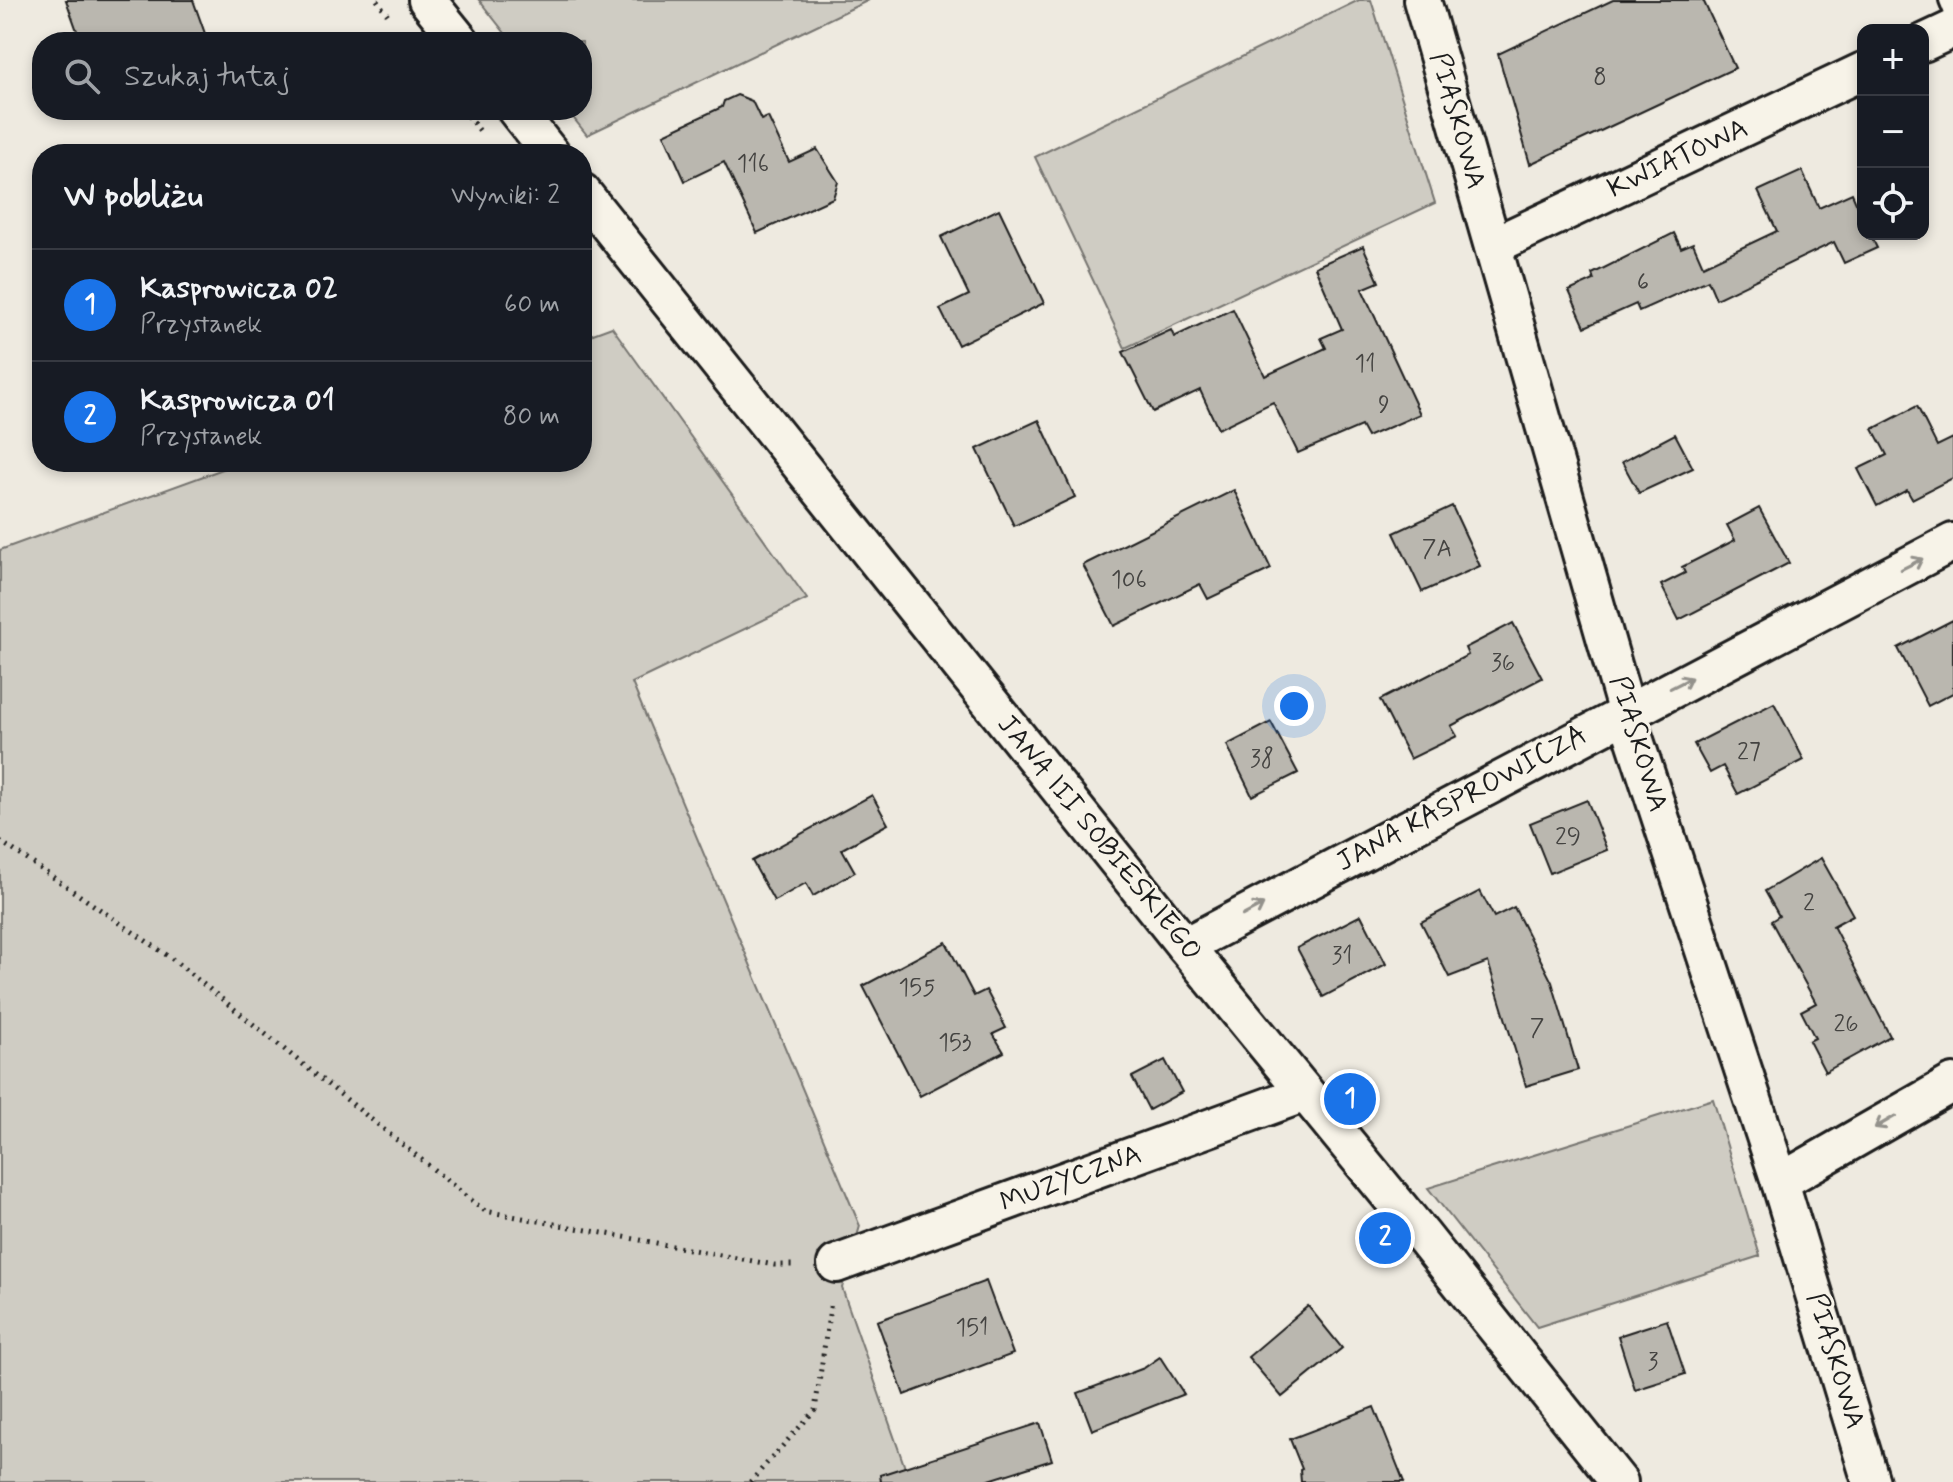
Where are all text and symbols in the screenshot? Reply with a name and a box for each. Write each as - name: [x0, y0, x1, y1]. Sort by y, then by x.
- map controls: [1857, 24, 1929, 240]
- button: +: [1857, 24, 1929, 96]
- search box: [32, 32, 592, 120]
- street label: PIASKOWA: [1420, 48, 1494, 194]
- icon: search: [60, 54, 104, 98]
- text: Szukaj tutaj: [124, 57, 290, 96]
- house number: 8: [1593, 62, 1607, 93]
- button: −: [1857, 96, 1929, 168]
- street label: KWIATOWA: [1602, 110, 1754, 208]
- house number: 116: [737, 149, 769, 180]
- button: locate: [1857, 168, 1929, 240]
- text: W pobliżu: [64, 174, 203, 219]
- text: Wyniki: 2: [451, 179, 560, 213]
- house number: 6: [1637, 267, 1649, 298]
- text: Kasprowicza 02: [140, 269, 338, 308]
- text: 1: [84, 288, 96, 322]
- text: 60 m: [504, 288, 560, 322]
- text: Przystanek: [140, 308, 262, 342]
- house number: 11: [1354, 349, 1376, 380]
- text: Kasprowicza 01: [140, 381, 335, 420]
- house number: 9: [1378, 390, 1390, 421]
- text: 2: [84, 400, 96, 434]
- text: 80 m: [503, 400, 560, 434]
- text: Przystanek: [140, 420, 262, 454]
- house number: 7A: [1422, 534, 1452, 565]
- one-way arrow: [1899, 555, 1923, 571]
- house number: 106: [1111, 565, 1147, 596]
- house number: 36: [1491, 648, 1515, 679]
- street label: PIASKOWA: [1600, 671, 1676, 817]
- one-way arrow: [1669, 675, 1693, 691]
- your location: [1274, 686, 1314, 726]
- street label: JANA III SOBIESKIEGO: [988, 707, 1210, 969]
- street label: JANA KASPROWICZA: [1330, 717, 1594, 881]
- house number: 27: [1737, 737, 1761, 768]
- house number: 38: [1250, 744, 1274, 775]
- house number: 29: [1555, 822, 1581, 853]
- house number: 2: [1803, 888, 1815, 919]
- one-way arrow: [1241, 901, 1265, 917]
- house number: 31: [1331, 941, 1353, 972]
- house number: 155: [899, 973, 935, 1004]
- house number: 26: [1833, 1009, 1859, 1040]
- house number: 7: [1530, 1013, 1544, 1044]
- house number: 153: [938, 1028, 972, 1059]
- pin: 1: [1324, 1069, 1376, 1129]
- one-way arrow: [1874, 1114, 1897, 1130]
- street label: MUZYCZNA: [995, 1136, 1147, 1222]
- pin: 2: [1359, 1208, 1411, 1268]
- street label: PIASKOWA: [1797, 1288, 1873, 1434]
- house number: 151: [956, 1313, 988, 1344]
- house number: 3: [1648, 1347, 1659, 1378]

